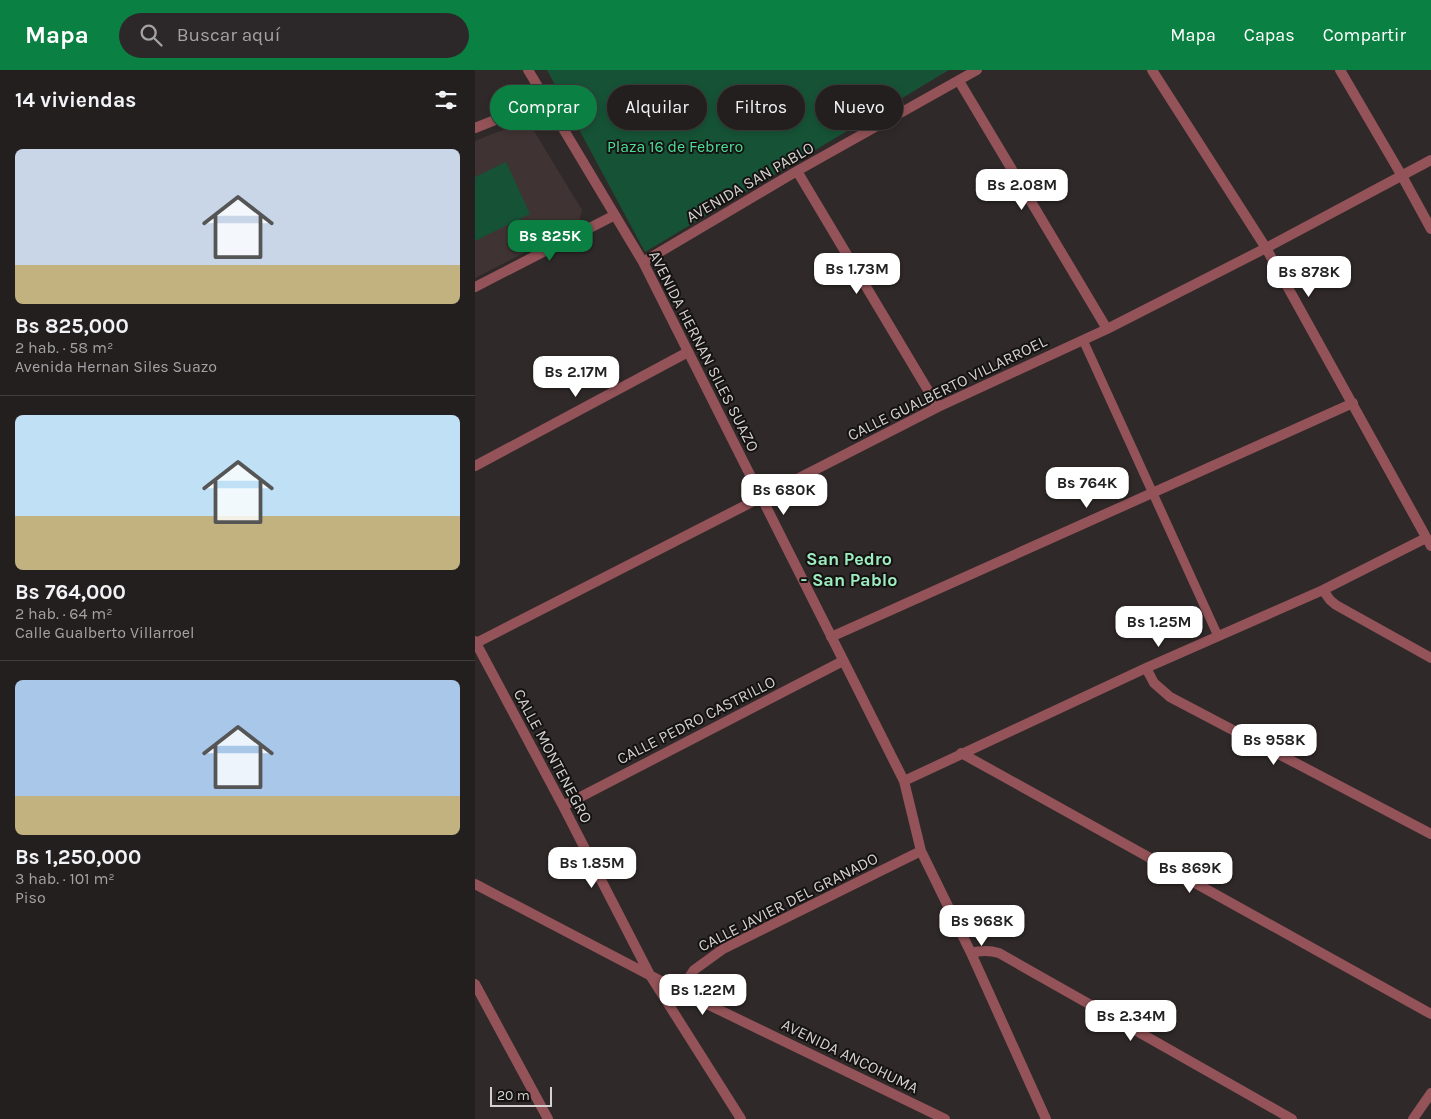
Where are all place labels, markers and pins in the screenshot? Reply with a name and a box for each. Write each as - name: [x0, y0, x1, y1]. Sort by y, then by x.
- pin: Bs 2.08M: [970, 168, 1074, 211]
- pin: Bs 825K: [504, 220, 596, 262]
- pin: Bs 1.73M: [805, 252, 909, 295]
- pin: Bs 878K: [1263, 256, 1355, 298]
- pin: Bs 2.17M: [524, 356, 628, 398]
- pin: Bs 764K: [1041, 466, 1133, 509]
- pin: Bs 680K: [738, 474, 830, 516]
- pin: Bs 1.25M: [1107, 606, 1211, 648]
- pin: Bs 958K: [1228, 724, 1320, 766]
- pin: Bs 1.85M: [540, 846, 644, 889]
- pin: Bs 869K: [1144, 852, 1236, 894]
- pin: Bs 968K: [936, 904, 1028, 947]
- pin: Bs 1.22M: [651, 974, 755, 1016]
- pin: Bs 2.34M: [1079, 1000, 1183, 1042]

